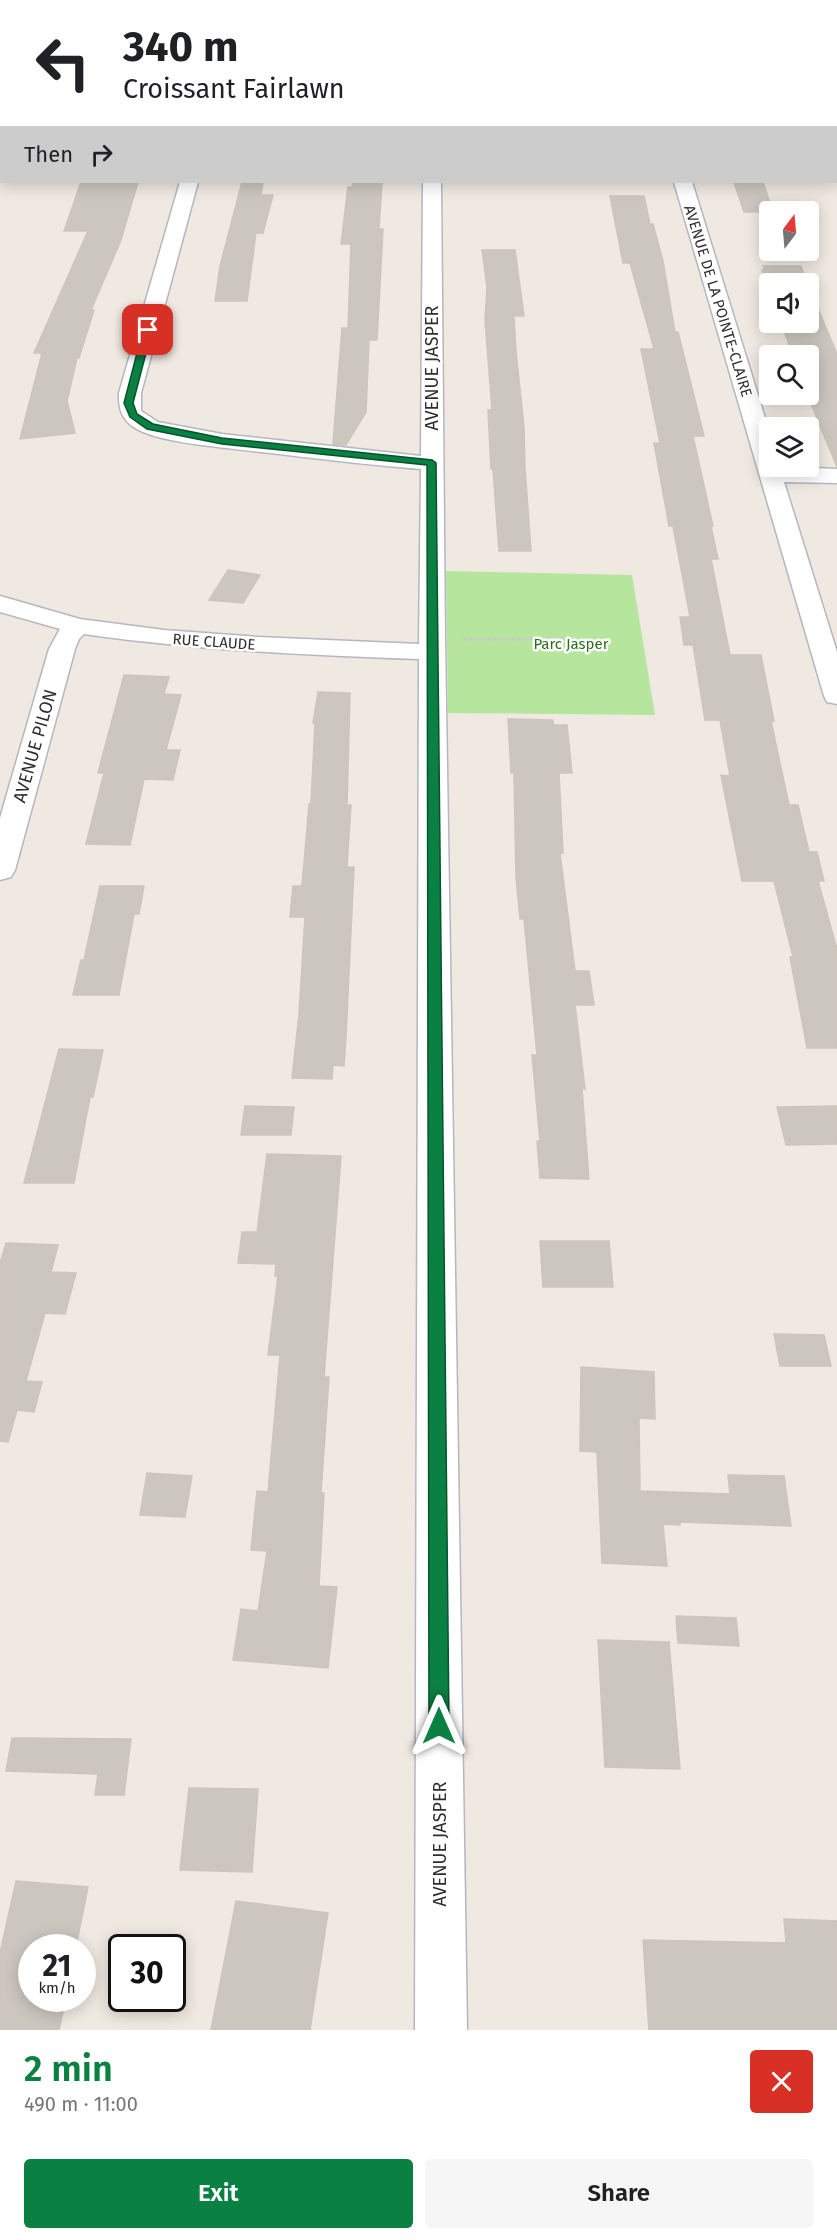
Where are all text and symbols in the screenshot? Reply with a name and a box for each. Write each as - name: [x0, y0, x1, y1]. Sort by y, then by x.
- text: 340 m: [123, 22, 239, 72]
- icon: left: [24, 24, 102, 102]
- text: Croissant Fairlawn: [123, 73, 345, 105]
- icon: right: [85, 138, 118, 171]
- text: Then: [24, 141, 73, 168]
- north arrow: [759, 201, 819, 261]
- map controls: [759, 201, 819, 477]
- street label: AVENUE DE LA POINTE-CLAIRE: [680, 203, 756, 399]
- button: sound: [759, 273, 819, 333]
- pin: [122, 304, 173, 355]
- street label: AVENUE JASPER: [421, 305, 443, 430]
- icon: arrive: [131, 313, 164, 346]
- button: search: [759, 345, 819, 405]
- button: layers: [759, 417, 819, 477]
- street label: RUE CLAUDE: [172, 630, 256, 654]
- park label: Parc Jasper: [533, 635, 609, 653]
- street label: AVENUE PILON: [8, 687, 62, 805]
- position arrow: [407, 1694, 471, 1758]
- street label: AVENUE JASPER: [429, 1781, 451, 1906]
- speed limit sign: 30: [108, 1934, 186, 2012]
- text: 21: [43, 1948, 71, 1984]
- text: km/h: [38, 1979, 76, 1997]
- text: 2 min: [24, 2047, 113, 2091]
- button: close: [750, 2050, 813, 2113]
- text: 490 m · 11:00: [24, 2092, 138, 2116]
- button: Exit: [24, 2159, 413, 2228]
- button: Share: [425, 2159, 813, 2228]

